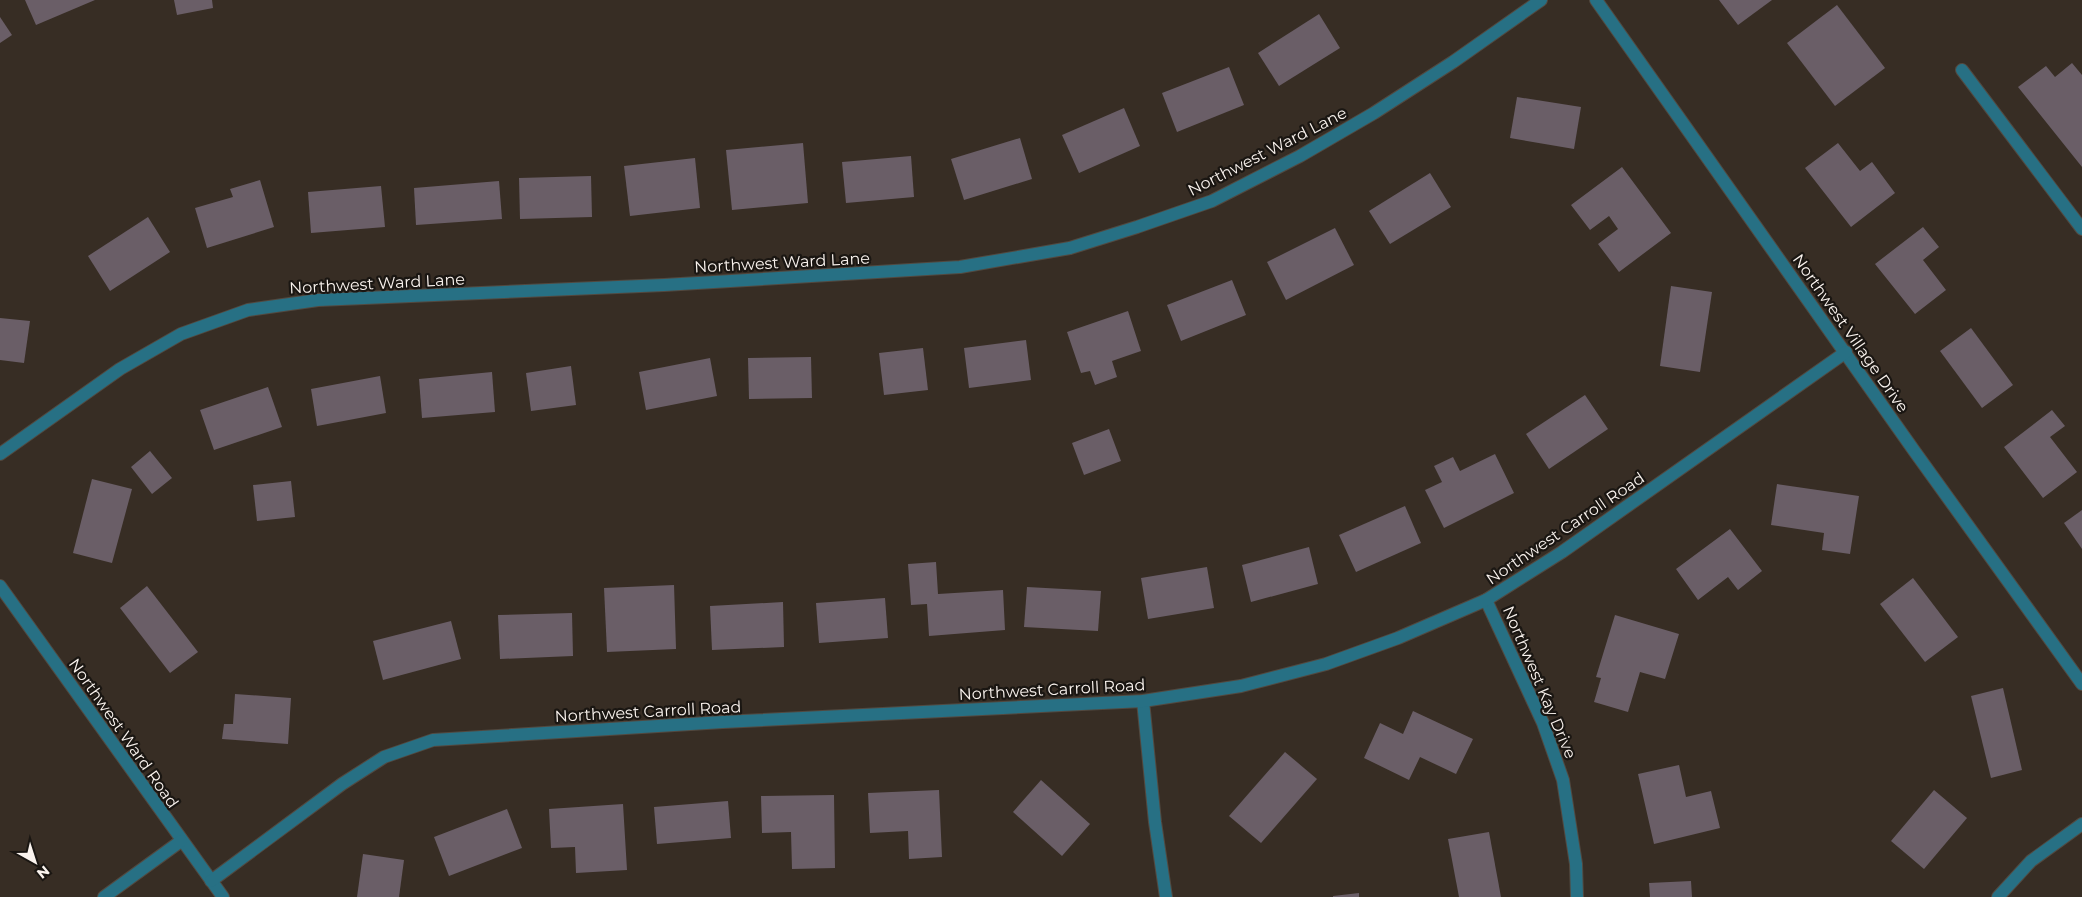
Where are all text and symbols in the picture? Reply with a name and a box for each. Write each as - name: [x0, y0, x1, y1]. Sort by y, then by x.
- street label: Northwest Ward Lane: [1185, 103, 1350, 200]
- street label: Northwest Ward Lane: [694, 248, 870, 277]
- street label: Northwest Village Drive: [1789, 251, 1913, 416]
- street label: Northwest Ward Lane: [289, 269, 465, 298]
- street label: Northwest Carroll Road: [1483, 468, 1648, 588]
- street label: Northwest Kay Drive: [1499, 603, 1580, 761]
- street label: Northwest Ward Road: [65, 655, 182, 812]
- street label: Northwest Carroll Road: [958, 675, 1146, 704]
- street label: Northwest Carroll Road: [554, 697, 742, 726]
- north arrow: [10, 837, 60, 887]
- text: N: [33, 862, 53, 883]

